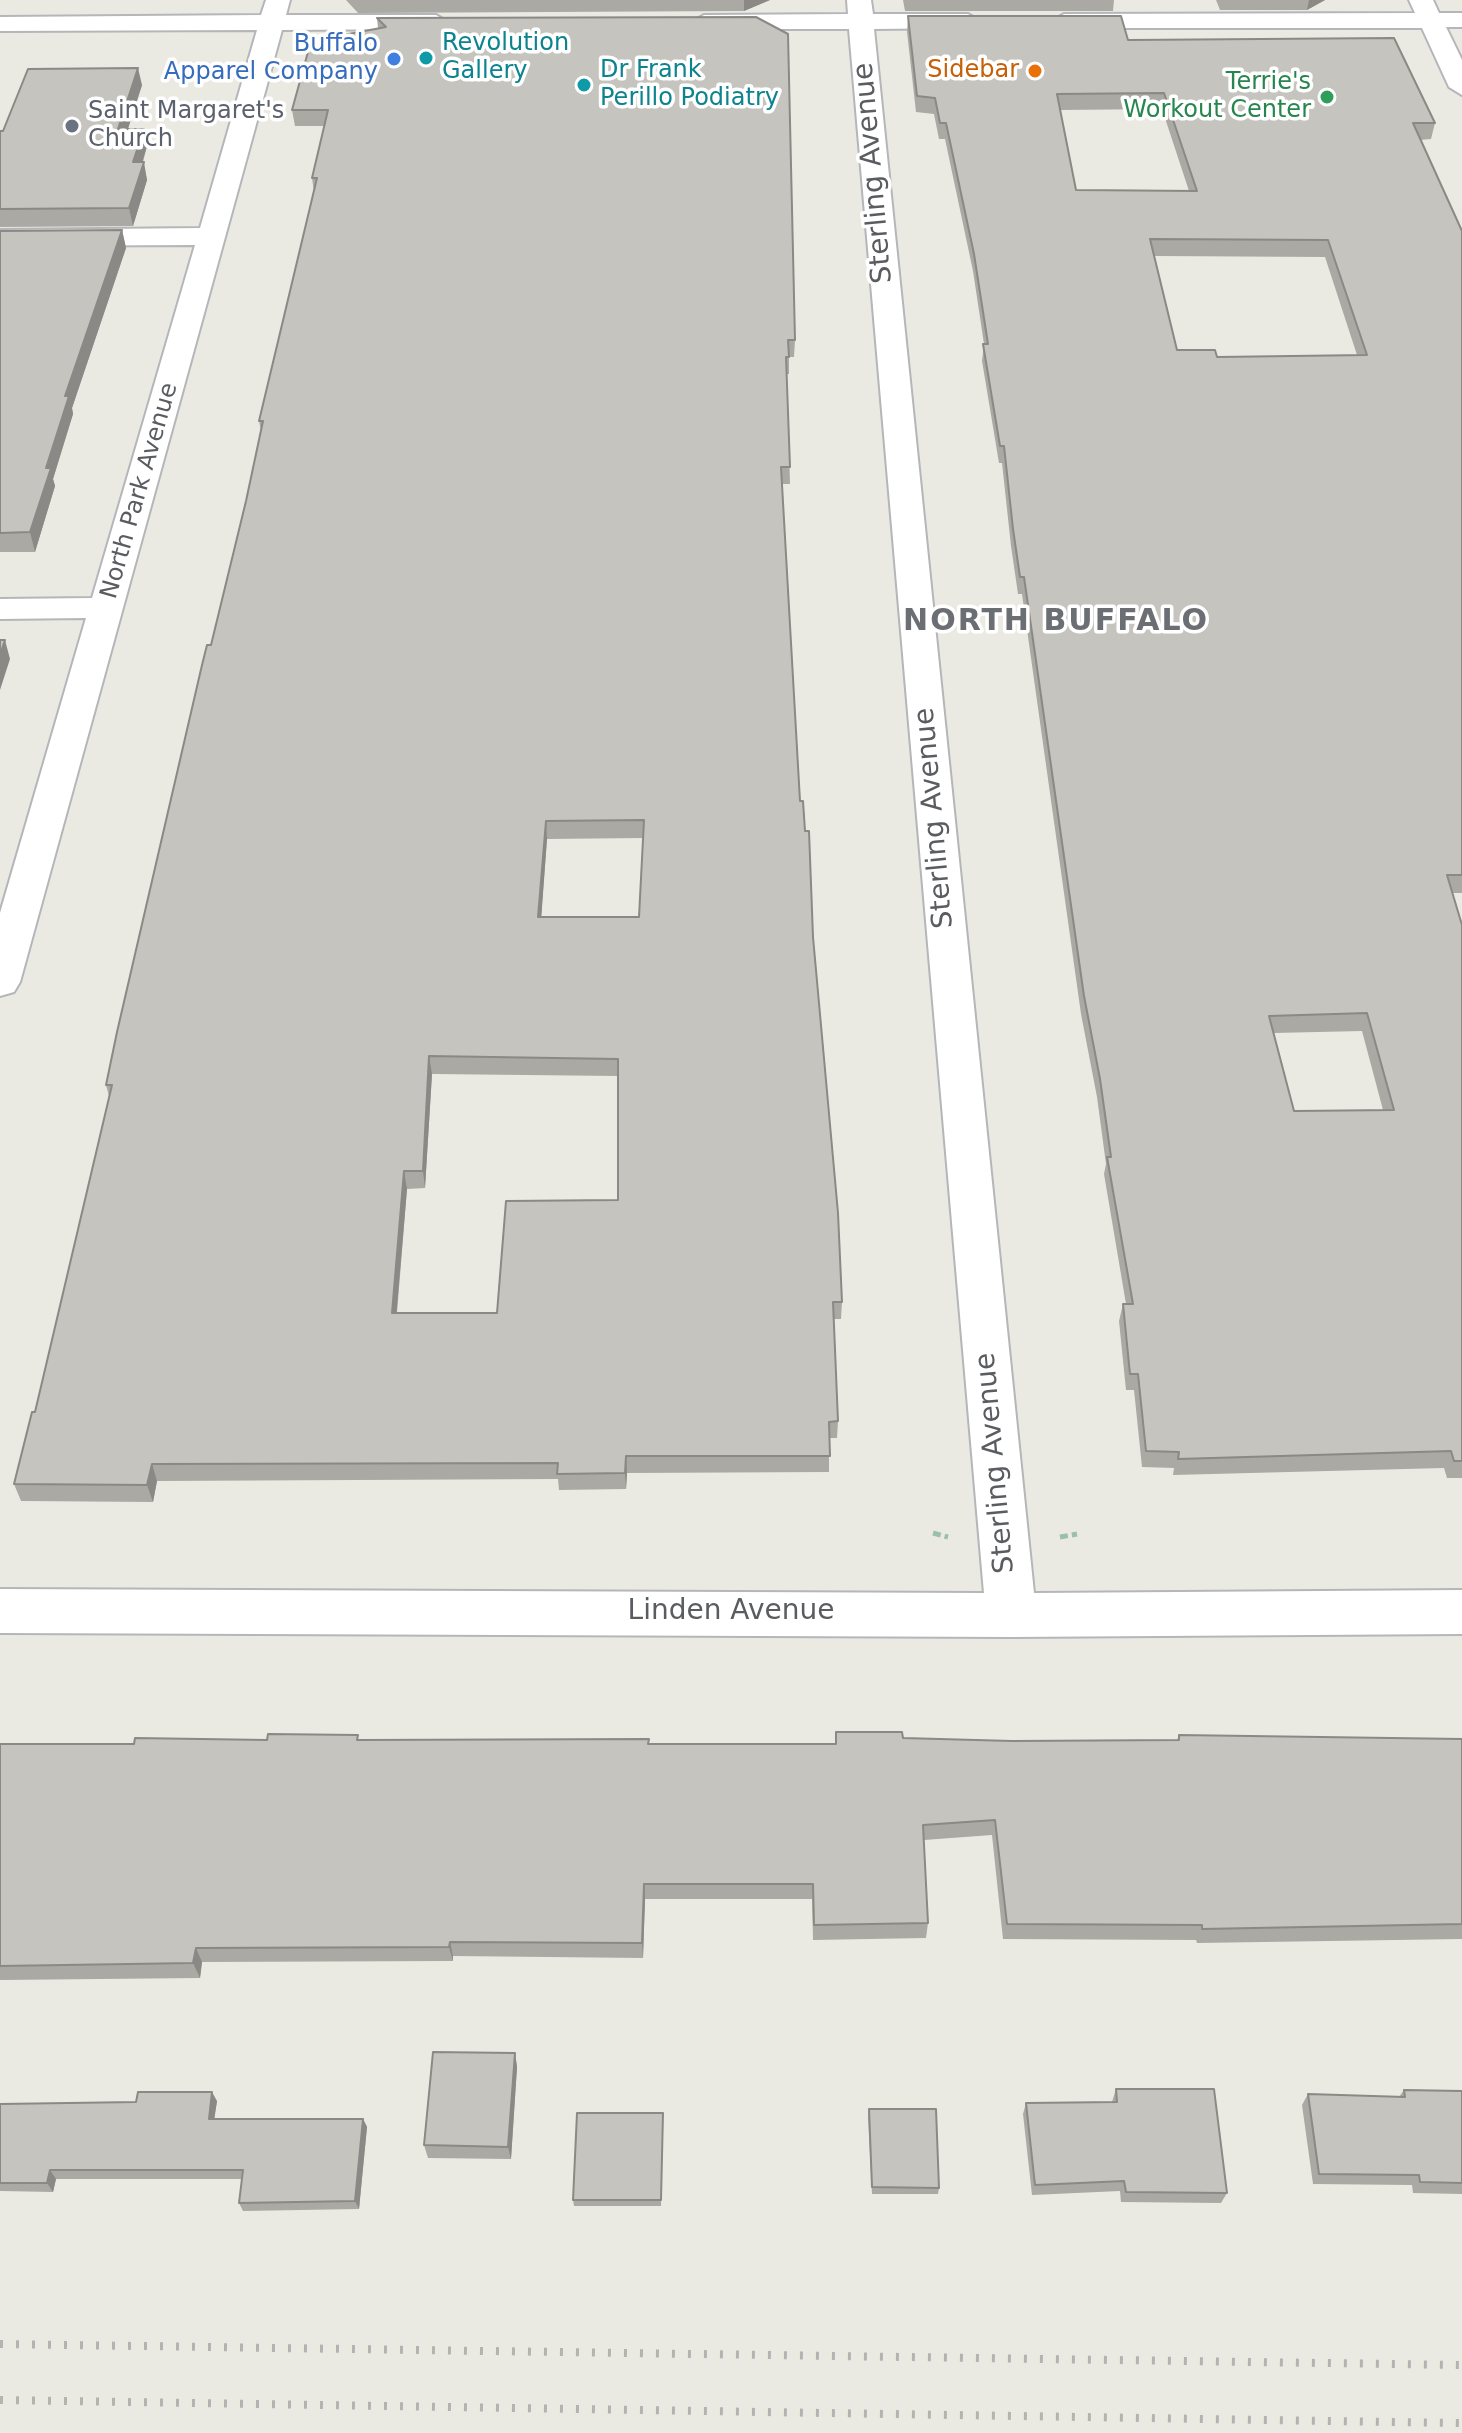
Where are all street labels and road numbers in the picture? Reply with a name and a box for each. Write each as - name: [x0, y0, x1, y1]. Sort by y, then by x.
- street label: Sterling Avenue: [848, 61, 900, 285]
- street label: North Park Avenue: [95, 380, 185, 602]
- street label: Sterling Avenue: [909, 706, 961, 930]
- street label: Sterling Avenue: [970, 1351, 1022, 1575]
- street label: Linden Avenue: [628, 1595, 834, 1629]

